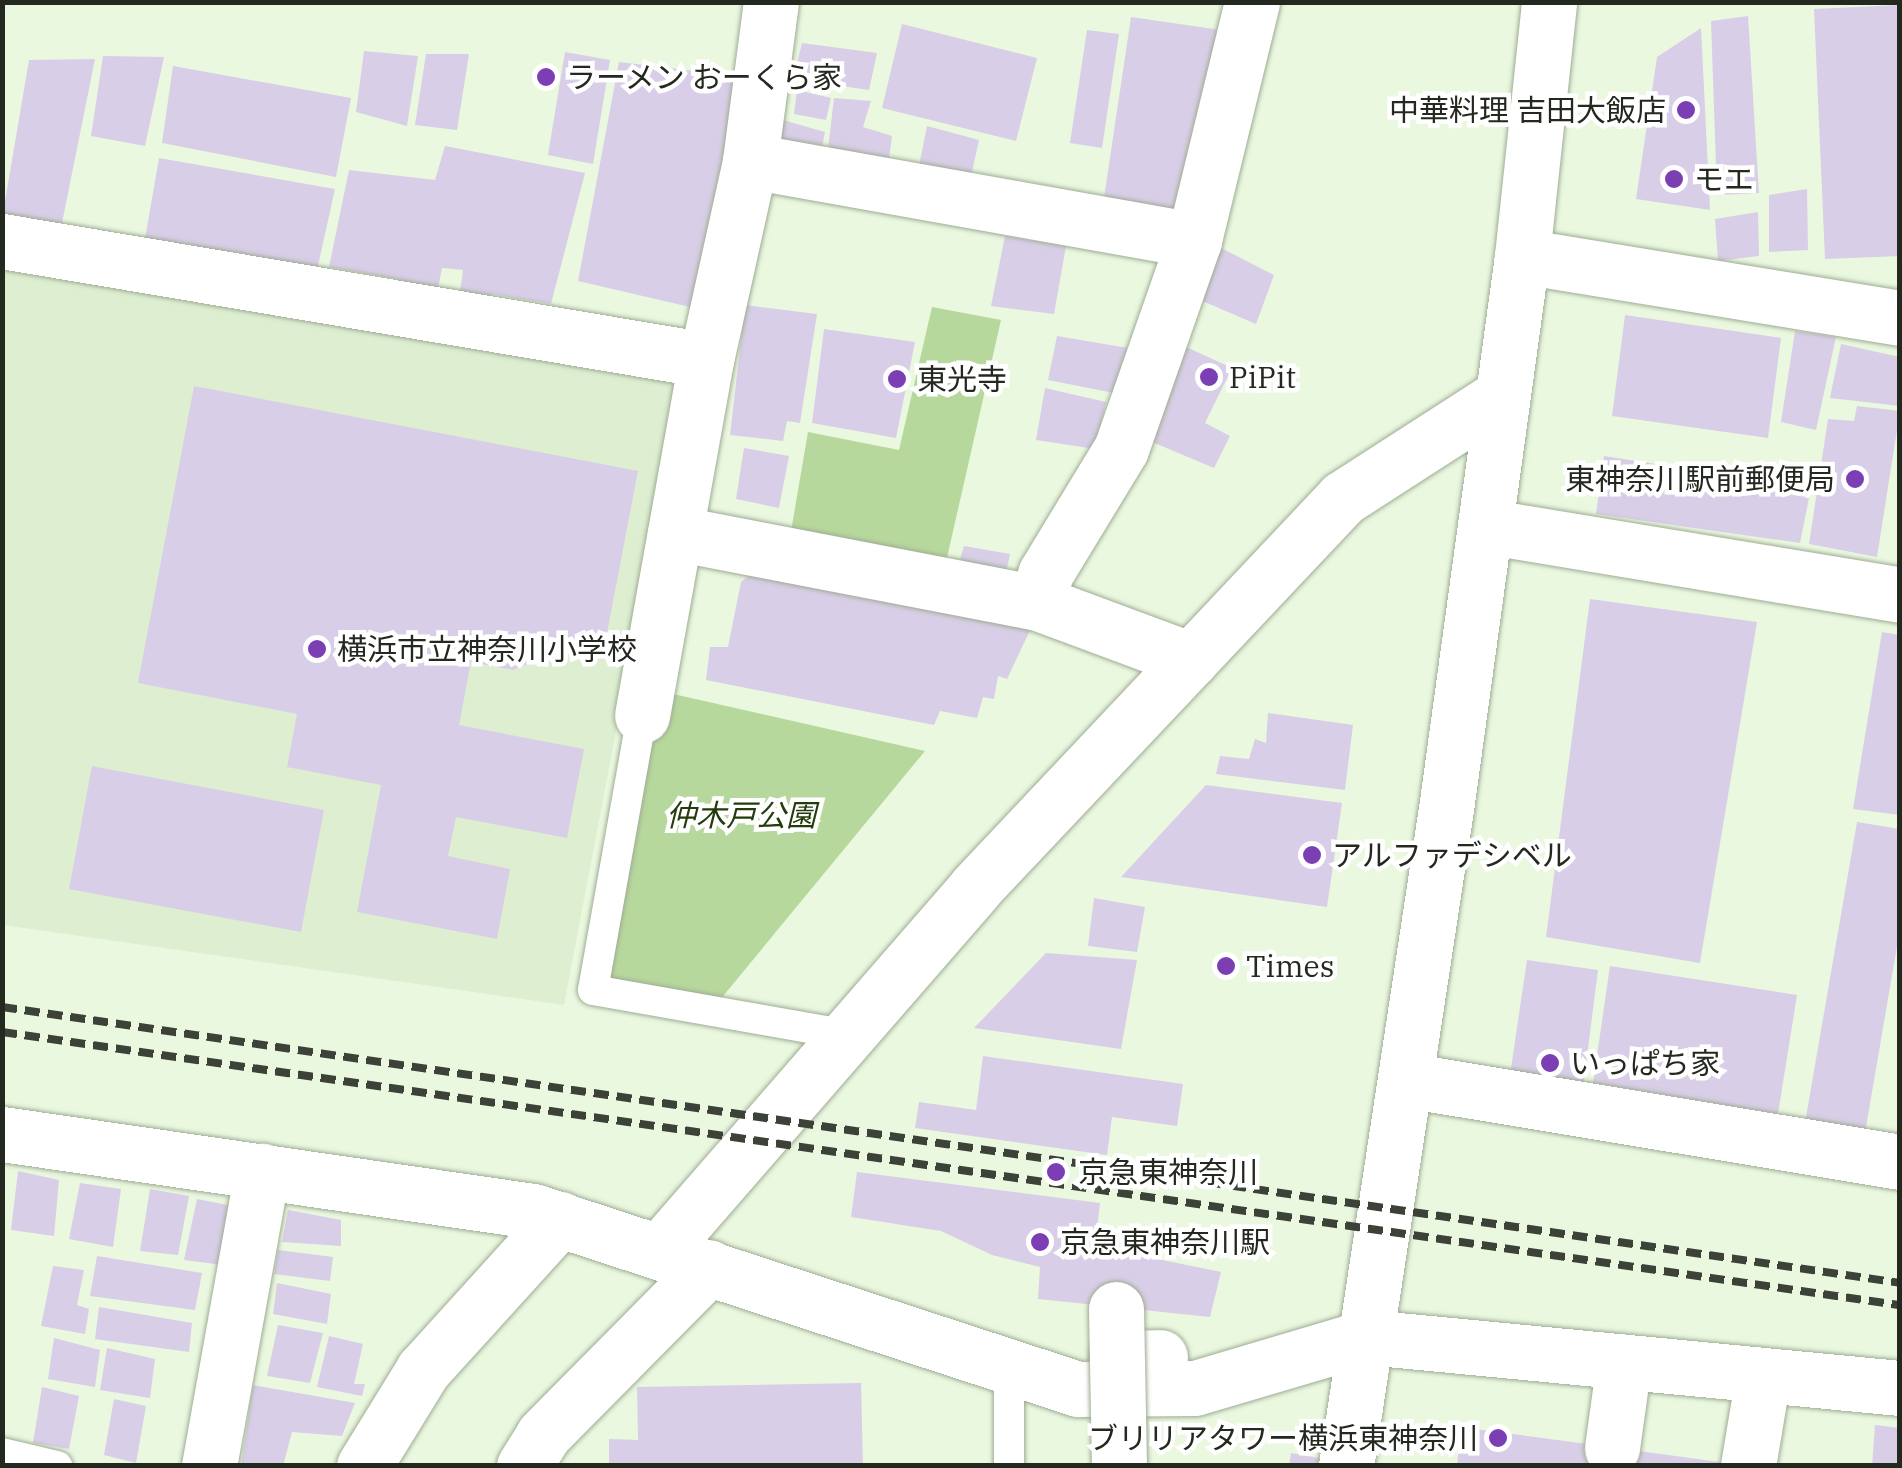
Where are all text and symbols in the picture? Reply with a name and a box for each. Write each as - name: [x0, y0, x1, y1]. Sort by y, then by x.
- place label: ラーメン おーくら家: [566, 59, 843, 95]
- marker: ラーメン おーくら家: [535, 66, 557, 88]
- place label: 中華料理 吉田大飯店: [1389, 92, 1666, 128]
- marker: 中華料理 吉田大飯店: [1675, 99, 1697, 121]
- place label: モエ: [1694, 161, 1754, 197]
- marker: モエ: [1663, 168, 1685, 190]
- place label: PiPit: [1229, 359, 1296, 395]
- place label: 東光寺: [917, 361, 1007, 397]
- marker: PiPit: [1198, 366, 1220, 388]
- marker: 東光寺: [886, 368, 908, 390]
- place label: 東神奈川駅前郵便局: [1565, 461, 1835, 497]
- marker: 東神奈川駅前郵便局: [1844, 468, 1866, 490]
- place label: 横浜市立神奈川小学校: [337, 631, 637, 667]
- marker: 横浜市立神奈川小学校: [306, 638, 328, 660]
- park label: 仲木戸公園: [666, 797, 816, 833]
- place label: アルファデシベル: [1332, 837, 1572, 873]
- marker: アルファデシベル: [1301, 844, 1323, 866]
- place label: Times: [1246, 948, 1334, 984]
- marker: Times: [1215, 955, 1237, 977]
- place label: いっぱち家: [1570, 1045, 1720, 1081]
- marker: いっぱち家: [1539, 1052, 1561, 1074]
- place label: 京急東神奈川: [1078, 1154, 1258, 1190]
- marker: 京急東神奈川: [1043, 1159, 1069, 1185]
- place label: 京急東神奈川駅: [1060, 1224, 1270, 1260]
- marker: 京急東神奈川駅: [1029, 1231, 1051, 1253]
- place label: ブリリアタワー横浜東神奈川: [1088, 1420, 1478, 1456]
- marker: ブリリアタワー横浜東神奈川: [1487, 1427, 1509, 1449]

